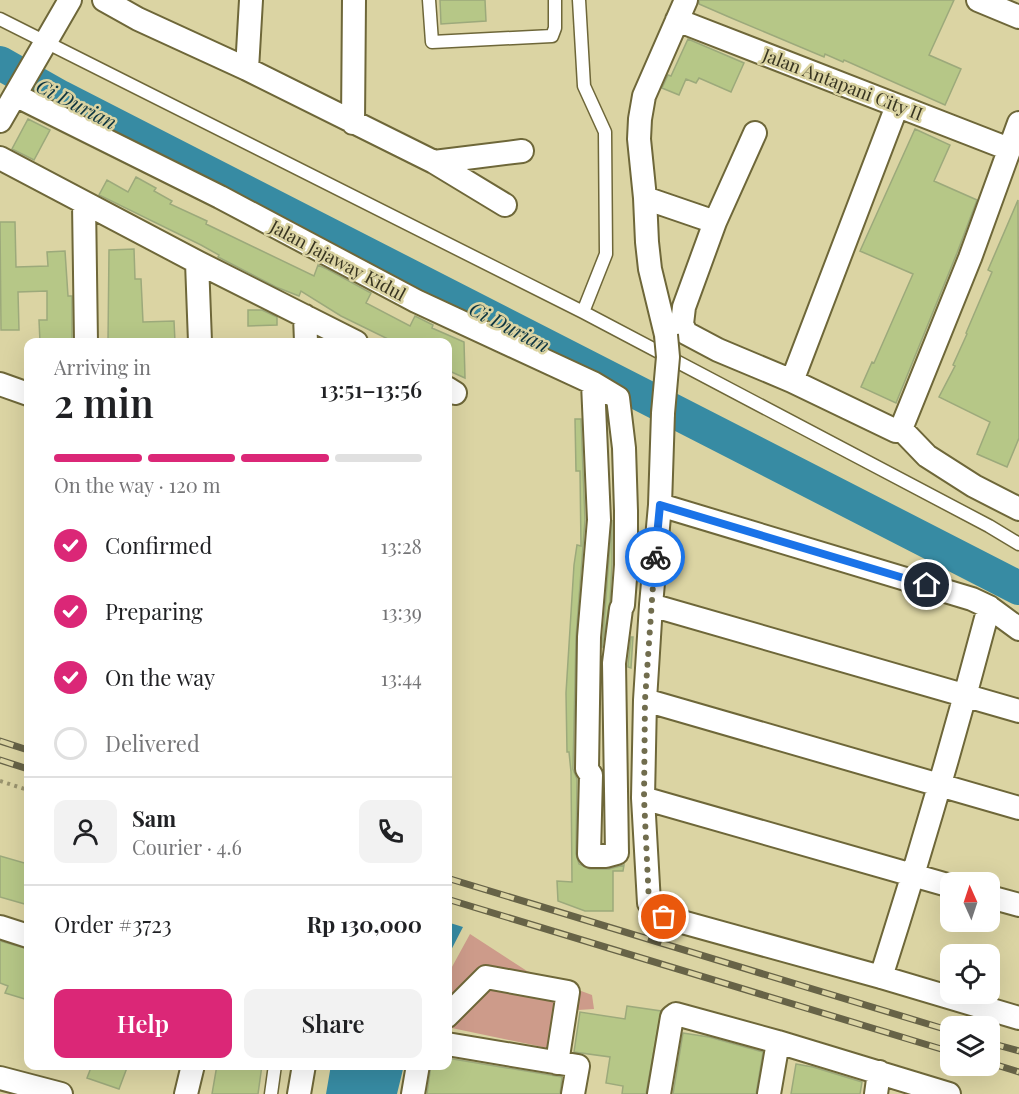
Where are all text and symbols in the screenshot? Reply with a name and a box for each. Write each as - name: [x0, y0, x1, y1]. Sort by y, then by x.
- street label: Jalan Antapani City II: [758, 42, 927, 126]
- water label: Ci Durian: [32, 71, 122, 135]
- street label: Jalan Jajaway Kidul: [265, 214, 410, 306]
- water label: Ci Durian: [465, 294, 555, 358]
- text: Arriving in: [54, 353, 151, 380]
- text: 13:51–13:56: [320, 374, 422, 404]
- text: 2 min: [54, 376, 154, 428]
- text: On the way · 120 m: [54, 471, 221, 498]
- courier: [625, 527, 685, 587]
- icon: check: [54, 529, 87, 562]
- text: Confirmed: [105, 530, 212, 560]
- text: 13:28: [381, 532, 422, 559]
- icon: bike: [639, 541, 672, 574]
- pin: [901, 559, 952, 610]
- icon: home: [910, 568, 943, 601]
- icon: check: [54, 595, 87, 628]
- text: Preparing: [105, 596, 203, 626]
- text: 13:39: [381, 598, 422, 625]
- icon: check: [54, 661, 87, 694]
- text: On the way: [105, 662, 215, 692]
- text: 13:44: [381, 664, 422, 691]
- text: Delivered: [105, 728, 200, 758]
- button: person: [54, 800, 117, 863]
- button: phone: [359, 800, 422, 863]
- text: Sam: [132, 803, 176, 833]
- text: Courier · 4.6: [132, 833, 242, 860]
- north arrow: [940, 872, 1000, 932]
- map controls: [940, 872, 1000, 1076]
- pin: [638, 891, 689, 942]
- icon: bag: [647, 900, 680, 933]
- text: Order #3723: [54, 909, 172, 939]
- text: Rp 130,000: [307, 909, 422, 939]
- button: locate: [940, 944, 1000, 1004]
- button: Help: [54, 989, 232, 1058]
- button: Share: [244, 989, 422, 1058]
- button: layers: [940, 1016, 1000, 1076]

